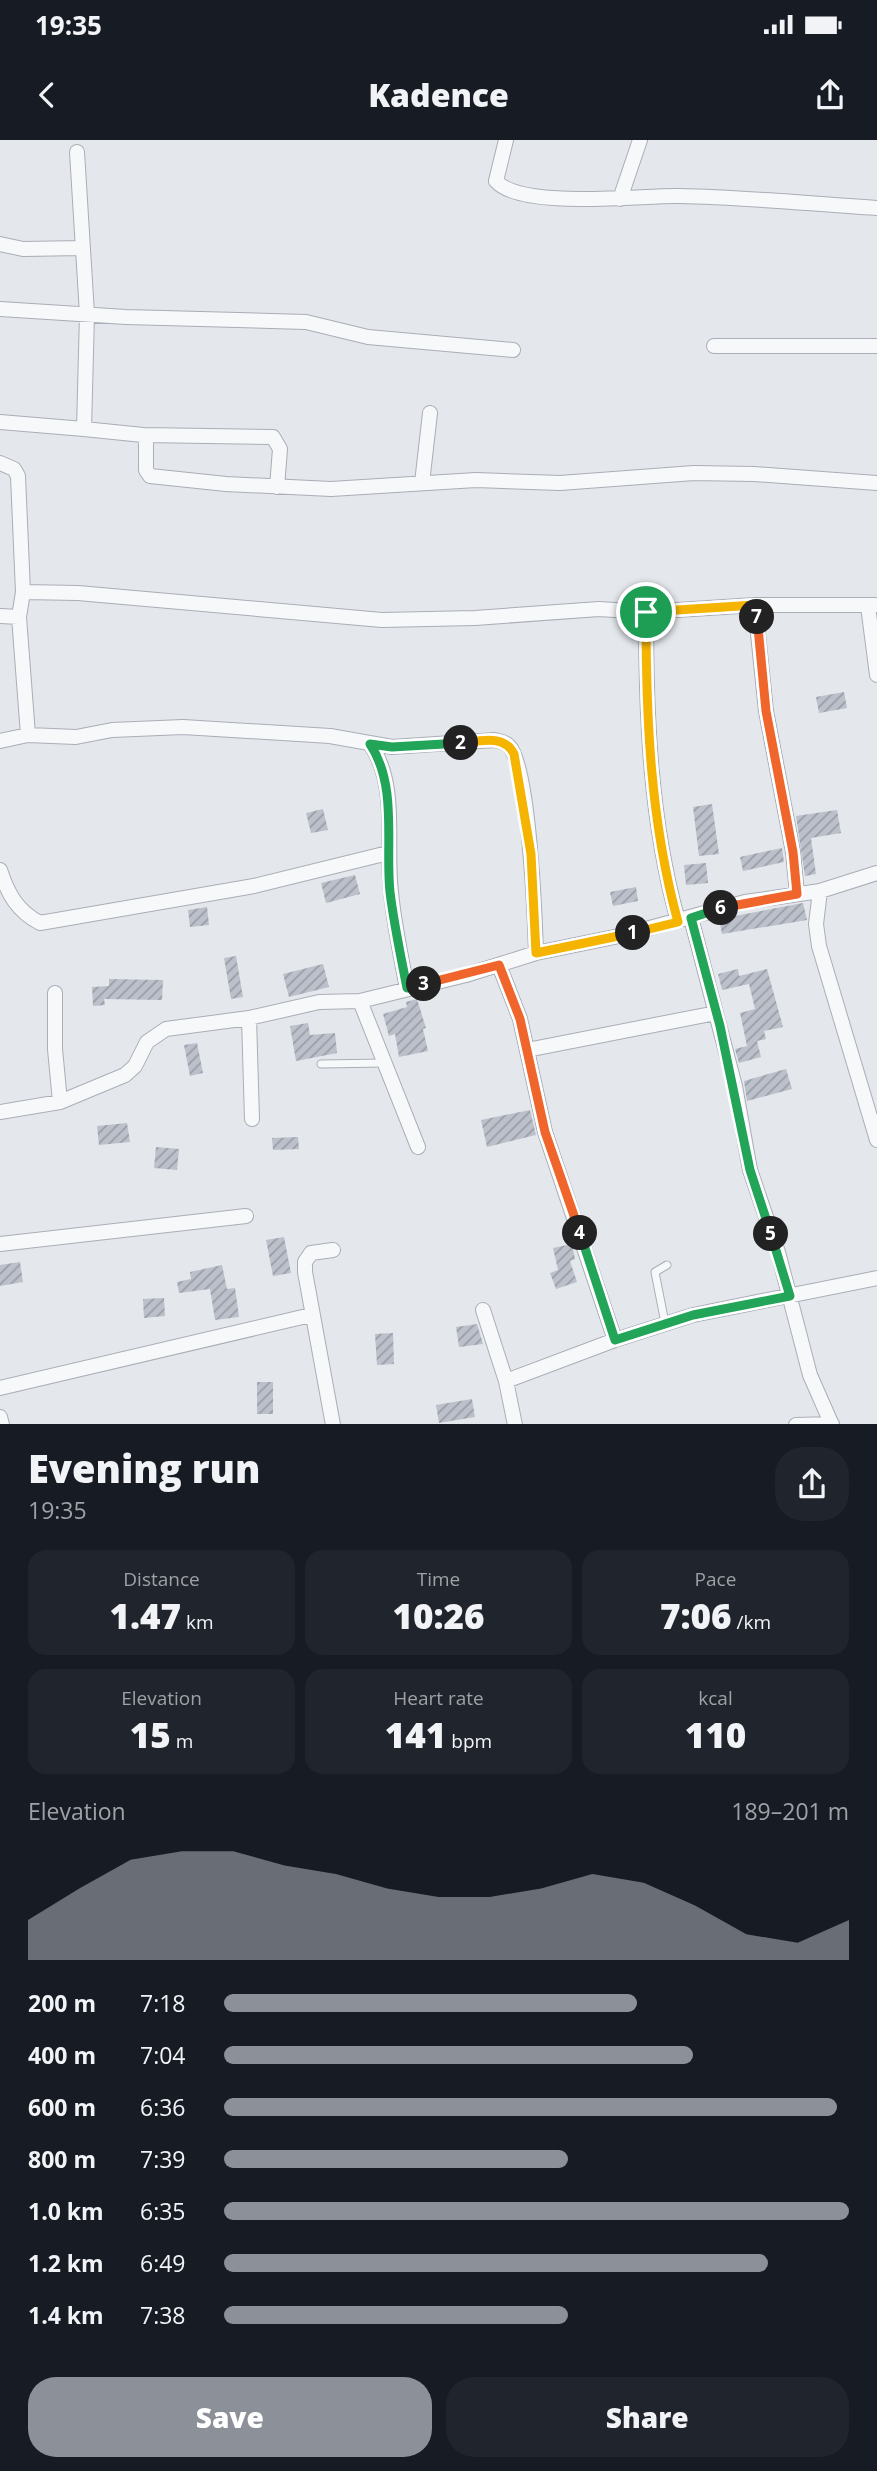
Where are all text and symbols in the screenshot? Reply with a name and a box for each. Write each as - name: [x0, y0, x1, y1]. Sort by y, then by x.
- text: 19:35: [35, 7, 102, 43]
- text: Kadence: [368, 73, 509, 116]
- icon: back: [28, 76, 66, 114]
- icon: share: [811, 76, 849, 114]
- pin: [616, 582, 676, 642]
- icon: arrive: [627, 593, 665, 631]
- pin: 7: [740, 600, 774, 634]
- text: 7: [751, 603, 762, 629]
- pin: 2: [444, 726, 478, 760]
- text: 2: [455, 729, 466, 755]
- pin: 6: [704, 890, 738, 926]
- text: 6: [715, 894, 726, 920]
- pin: 1: [616, 916, 650, 950]
- text: 1: [627, 919, 638, 945]
- pin: 3: [406, 966, 442, 1002]
- text: 3: [418, 970, 429, 996]
- pin: 4: [562, 1216, 598, 1250]
- pin: 5: [754, 1216, 788, 1252]
- text: 4: [574, 1219, 585, 1245]
- text: 5: [765, 1220, 776, 1246]
- text: Evening run: [28, 1442, 260, 1494]
- button: share: [775, 1447, 849, 1521]
- text: 19:35: [28, 1494, 87, 1526]
- text: Distance: [123, 1566, 200, 1592]
- text: Time: [417, 1566, 460, 1592]
- text: Pace: [695, 1566, 736, 1592]
- text: 1.47: [109, 1592, 181, 1639]
- text: 10:26: [392, 1592, 485, 1639]
- text: 7:06: [660, 1592, 732, 1639]
- text: km: [181, 1609, 214, 1635]
- text: /km: [732, 1609, 771, 1635]
- text: Elevation: [121, 1685, 202, 1711]
- text: Heart rate: [393, 1685, 484, 1711]
- text: kcal: [698, 1685, 733, 1711]
- text: 15: [130, 1711, 171, 1758]
- text: 141: [385, 1711, 446, 1758]
- text: 110: [685, 1711, 746, 1758]
- text: m: [171, 1728, 193, 1754]
- text: bpm: [446, 1728, 492, 1754]
- text: Elevation: [28, 1795, 126, 1827]
- text: 189–201 m: [731, 1795, 849, 1827]
- text: 200 m: [28, 1987, 96, 2019]
- text: 7:18: [140, 1987, 186, 2019]
- text: 400 m: [28, 2039, 96, 2071]
- text: 7:04: [140, 2039, 186, 2071]
- text: 600 m: [28, 2091, 96, 2123]
- text: 6:36: [140, 2091, 186, 2123]
- text: 800 m: [28, 2143, 96, 2175]
- text: 7:39: [140, 2143, 186, 2175]
- text: 1.0 km: [28, 2195, 104, 2227]
- text: 6:35: [140, 2195, 186, 2227]
- text: 1.2 km: [28, 2247, 104, 2279]
- text: 6:49: [140, 2247, 186, 2279]
- text: 1.4 km: [28, 2299, 104, 2331]
- text: 7:38: [140, 2299, 186, 2331]
- button: Save: [28, 2377, 432, 2457]
- button: Share: [446, 2377, 849, 2457]

